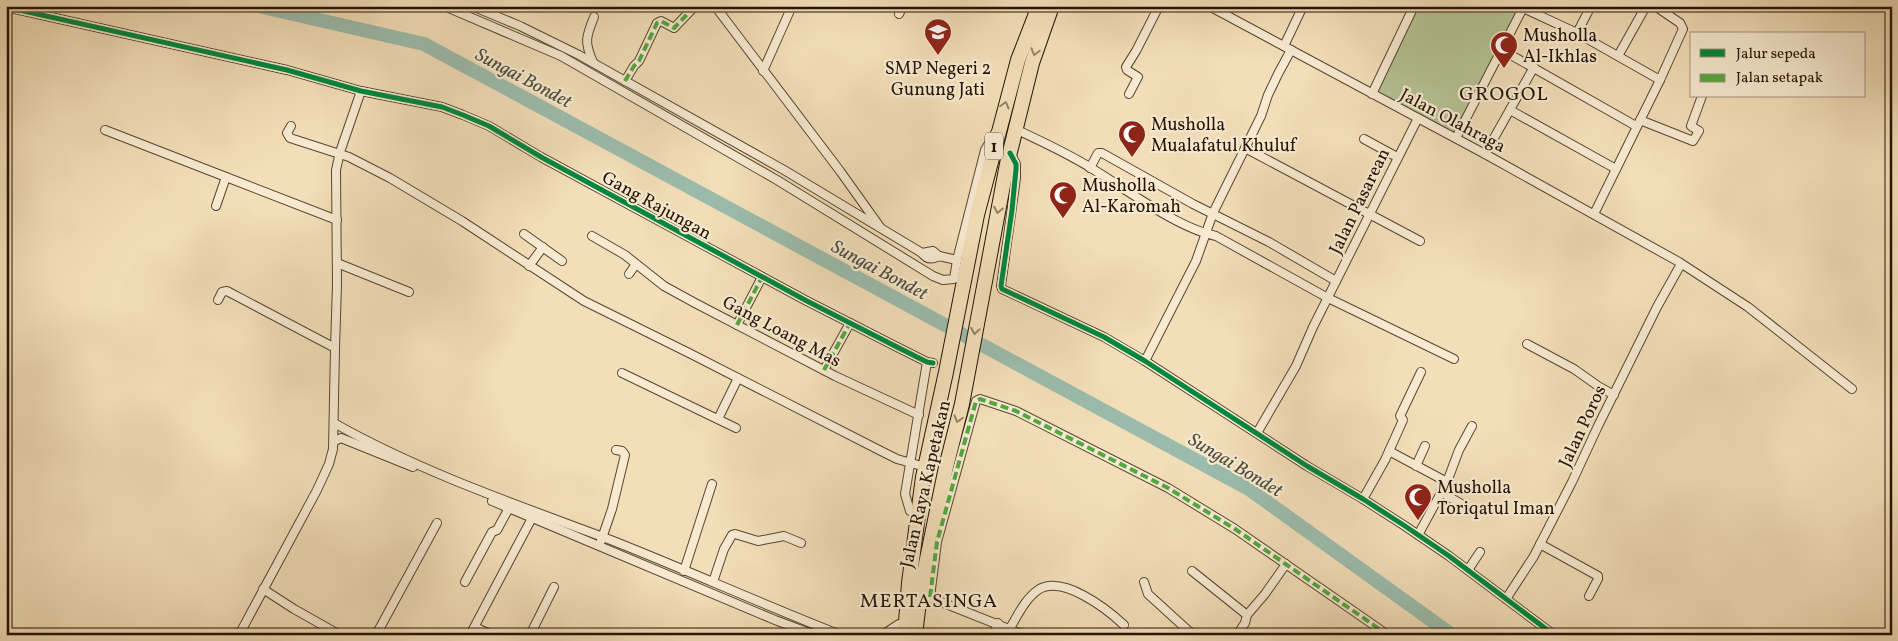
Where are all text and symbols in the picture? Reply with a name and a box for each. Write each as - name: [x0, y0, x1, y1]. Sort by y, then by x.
- school or university icon: SMP Negeri 2 Gunung Jati: [923, 17, 953, 56]
- place label: Musholla Al-Ikhlas: [1523, 24, 1597, 70]
- mosque icon: Musholla Al-Ikhlas: [1489, 30, 1519, 69]
- legend: [1690, 32, 1866, 98]
- water label: Sungai Bondet: [470, 42, 577, 116]
- text: Jalur sepeda: [1736, 44, 1816, 65]
- one-way arrow: [1030, 48, 1041, 56]
- place label: SMP Negeri 2 Gunung Jati: [885, 57, 991, 103]
- text: Jalan setapak: [1736, 68, 1823, 89]
- district label: GROGOL: [1459, 81, 1549, 109]
- street label: Jalan Olahraga: [1395, 83, 1510, 160]
- one-way arrow: [1000, 101, 1010, 109]
- place label: Musholla Mualafatul Khuluf: [1151, 113, 1298, 159]
- mosque icon: Musholla Mualafatul Khuluf: [1117, 119, 1147, 158]
- road number: 1: [985, 132, 1003, 160]
- street label: Jalan Pasarean: [1324, 144, 1397, 259]
- street label: Gang Rajungan: [597, 166, 716, 247]
- place label: Musholla Al-Karomah: [1082, 174, 1181, 220]
- mosque icon: Musholla Al-Karomah: [1048, 180, 1078, 219]
- one-way arrow: [994, 206, 1004, 215]
- water label: Sungai Bondet: [826, 234, 933, 308]
- street label: Gang Loang Mas: [717, 290, 845, 374]
- one-way arrow: [971, 326, 981, 335]
- street label: Jalan Poros: [1553, 381, 1613, 472]
- street label: Jalan Raya Kapetakan: [895, 398, 958, 571]
- one-way arrow: [954, 414, 964, 422]
- water label: Sungai Bondet: [1183, 427, 1288, 505]
- place label: Musholla Toriqatul Iman: [1437, 476, 1555, 522]
- mosque icon: Musholla Toriqatul Iman: [1403, 482, 1433, 521]
- district label: MERTASINGA: [860, 588, 998, 616]

